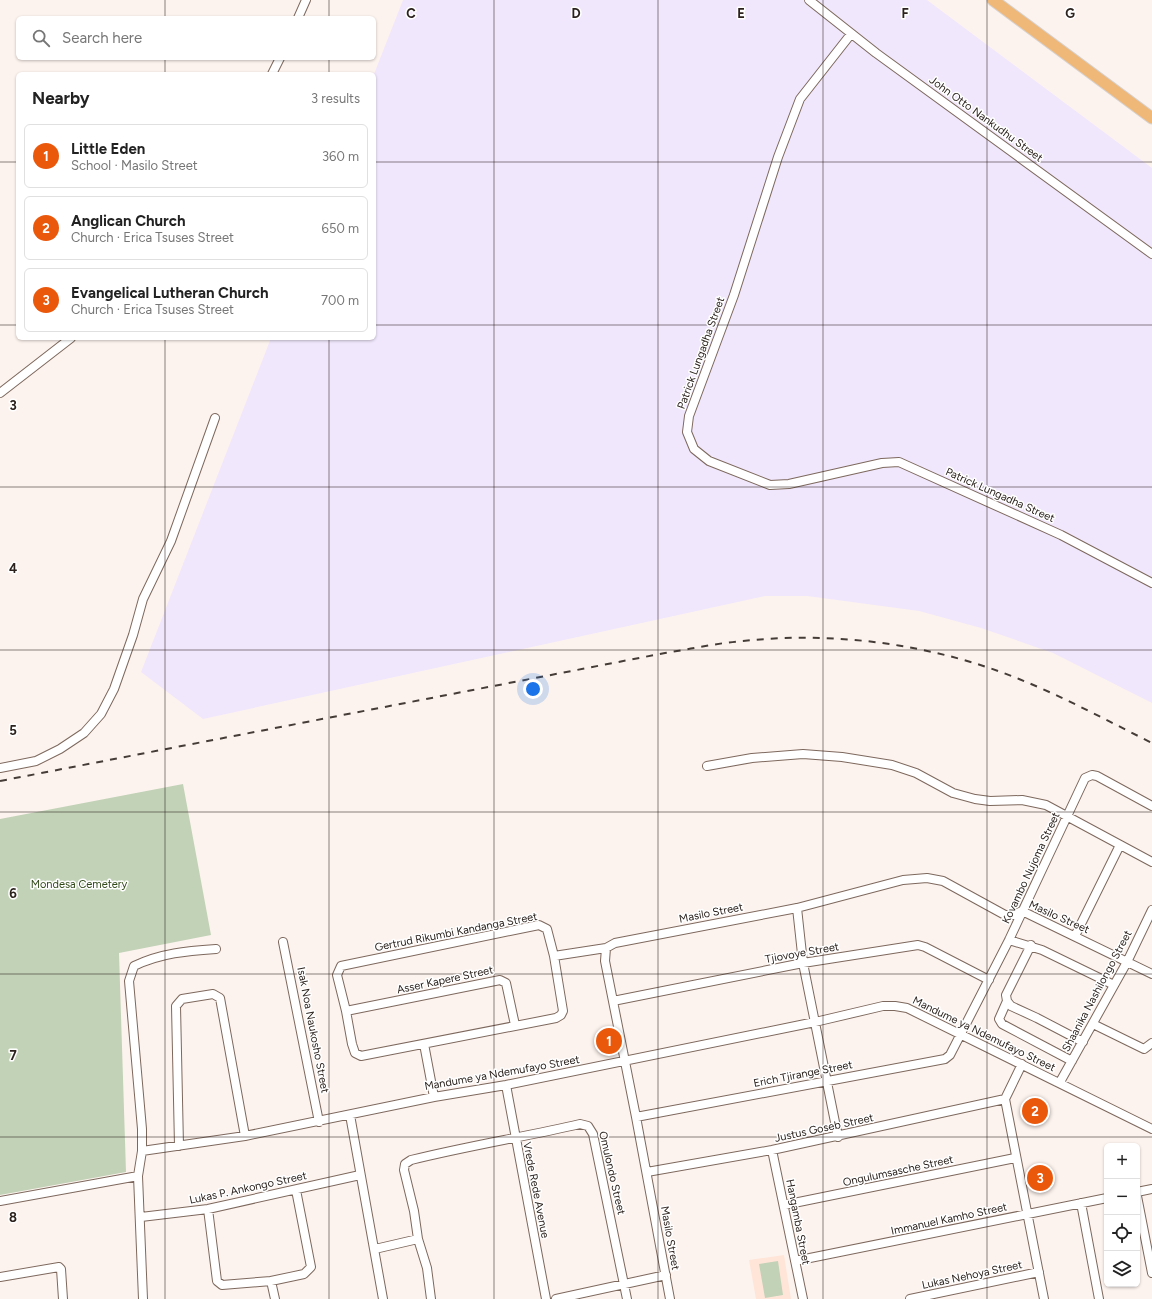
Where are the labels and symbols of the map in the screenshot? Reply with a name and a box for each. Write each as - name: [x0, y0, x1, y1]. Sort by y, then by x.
- text: C: [406, 6, 416, 21]
- text: D: [571, 6, 581, 21]
- text: E: [737, 6, 745, 21]
- text: F: [901, 6, 909, 21]
- text: G: [1065, 6, 1075, 21]
- street label: John Otto Nankudhu Street: [927, 73, 1045, 165]
- street label: Patrick Lungadha Street: [675, 295, 727, 411]
- text: 3: [9, 398, 17, 413]
- street label: Patrick Lungadha Street: [943, 465, 1057, 525]
- text: 4: [9, 561, 17, 576]
- your location: [523, 679, 543, 699]
- text: 5: [9, 723, 17, 738]
- street label: Kovambo Nujoma Street: [999, 810, 1063, 926]
- park label: Mondesa Cemetery: [31, 878, 128, 891]
- text: 6: [9, 886, 17, 901]
- street label: Masilo Street: [1027, 898, 1091, 936]
- street label: Masilo Street: [678, 900, 744, 926]
- street label: Gertrud Rikumbi Kandanga Street: [374, 910, 538, 954]
- street label: Shaanika Nashilongo Street: [1059, 928, 1135, 1054]
- street label: Tjiovoye Street: [764, 940, 840, 966]
- street label: Asser Kapere Street: [396, 963, 494, 997]
- street label: Isak Noa Naukosho Street: [294, 966, 332, 1094]
- street label: Mandume ya Ndemufayo Street: [910, 994, 1058, 1074]
- pin: 1: [596, 1026, 622, 1056]
- text: 7: [9, 1048, 17, 1063]
- street label: Mandume ya Ndemufayo Street: [423, 1053, 581, 1093]
- street label: Erich Tjirange Street: [752, 1058, 854, 1090]
- pin: 2: [1022, 1096, 1048, 1126]
- street label: Justus Goseb Street: [773, 1111, 875, 1145]
- street label: Omulondo Street: [596, 1130, 628, 1216]
- street label: Vrede Rede Avenue: [520, 1141, 552, 1239]
- street label: Ongulumsasche Street: [842, 1153, 954, 1189]
- pin: 3: [1027, 1163, 1053, 1193]
- street label: Lukas P. Ankongo Street: [188, 1169, 308, 1207]
- street label: Hangamba Street: [783, 1178, 813, 1266]
- street label: Immanuel Kamho Street: [890, 1200, 1008, 1238]
- street label: Masilo Street: [658, 1205, 682, 1271]
- text: 8: [9, 1210, 17, 1225]
- street label: Lukas Nehoya Street: [921, 1258, 1023, 1292]

